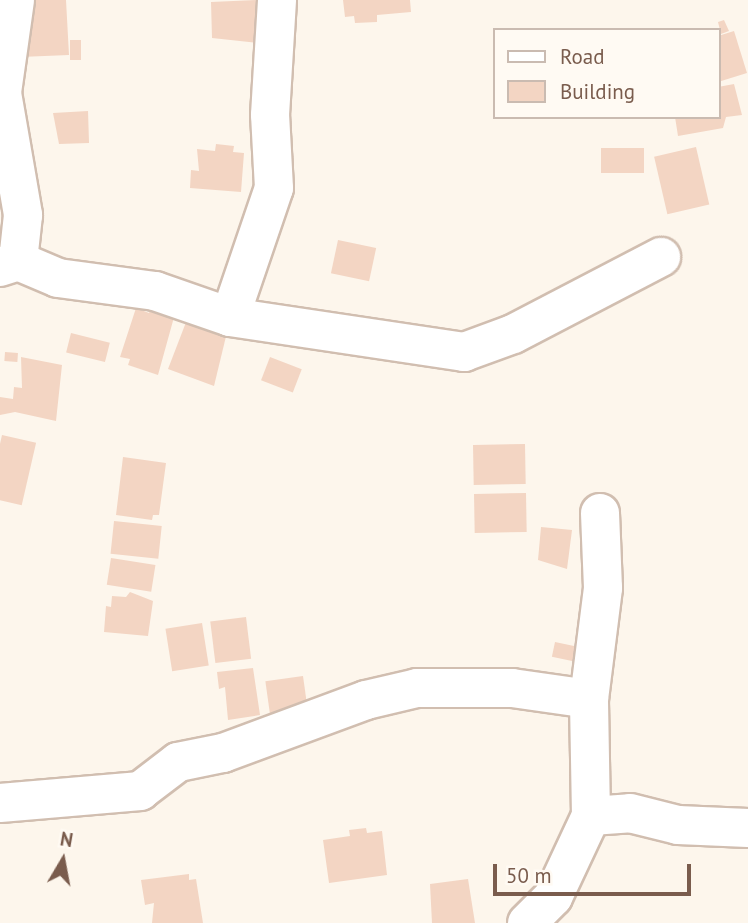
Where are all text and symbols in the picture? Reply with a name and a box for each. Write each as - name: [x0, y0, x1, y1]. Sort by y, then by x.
- legend: [492, 28, 720, 119]
- text: Road: [560, 43, 604, 70]
- text: Building: [560, 78, 635, 105]
- north arrow: [28, 825, 98, 895]
- text: N: [58, 826, 75, 852]
- scale bar: [496, 850, 694, 894]
- text: 50 m: [506, 862, 552, 889]

